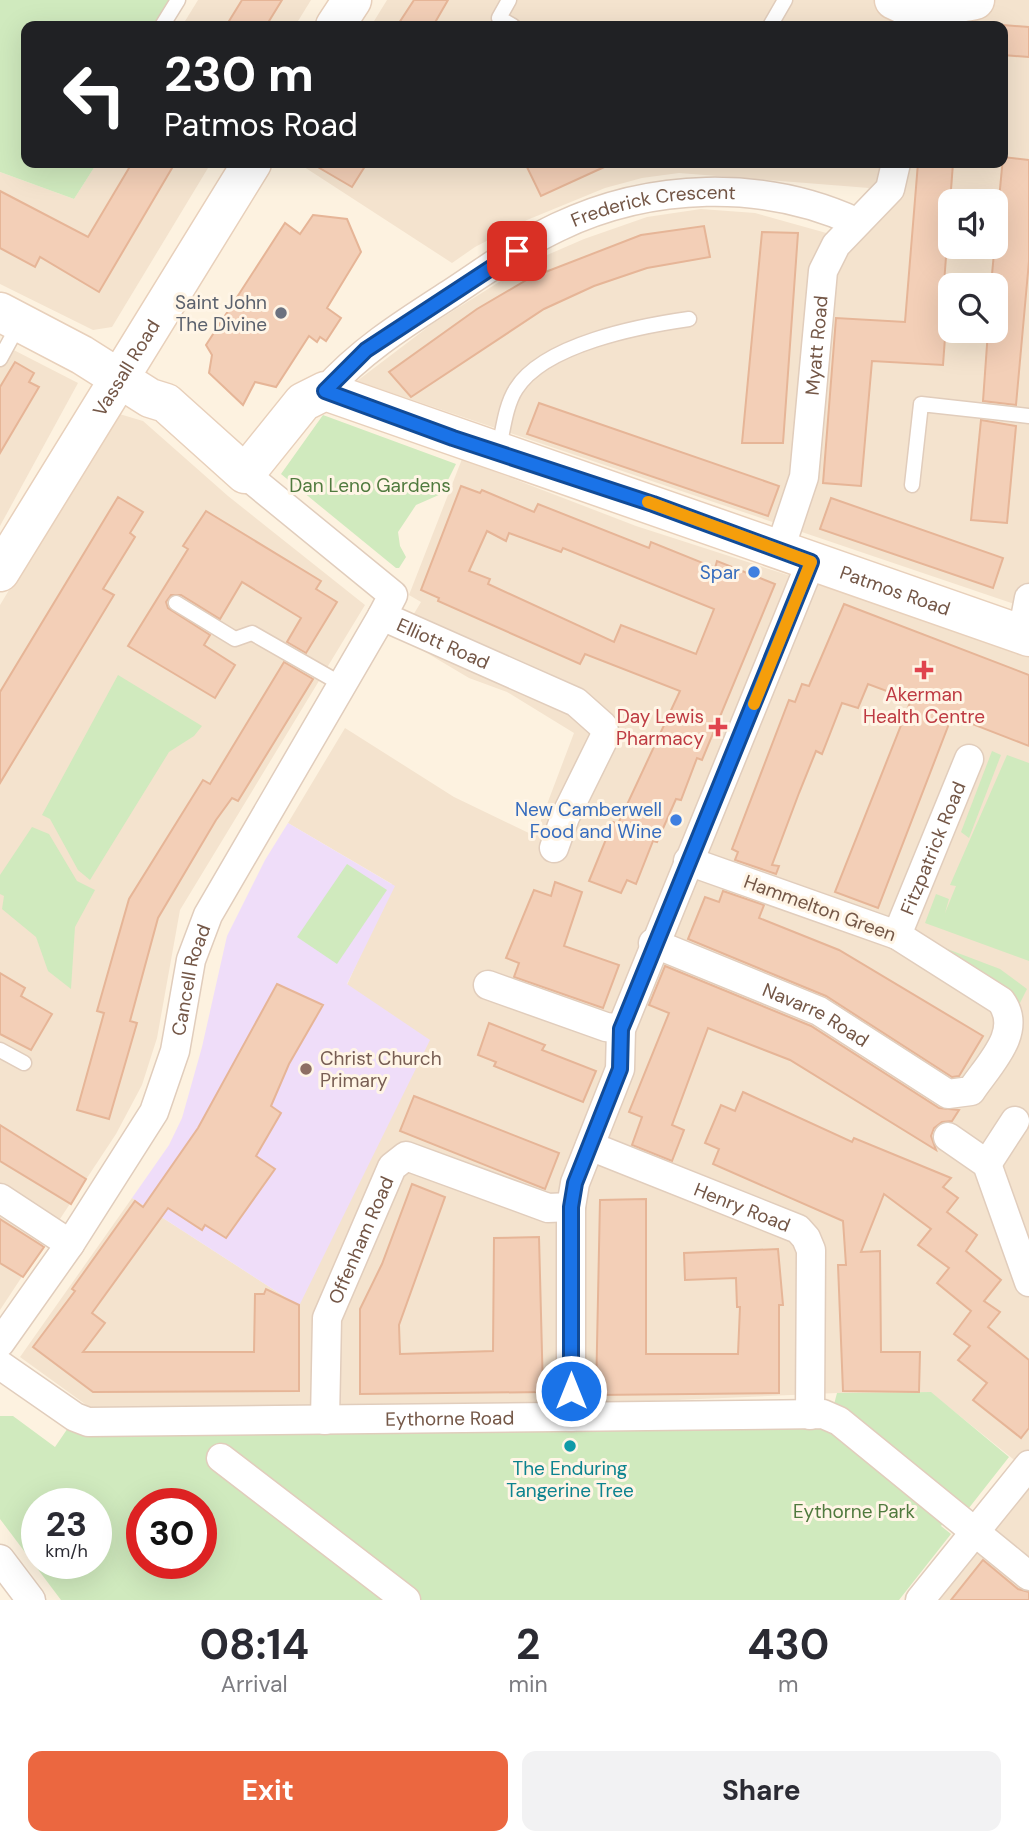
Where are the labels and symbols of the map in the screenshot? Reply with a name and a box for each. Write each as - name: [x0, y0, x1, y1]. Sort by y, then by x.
- street label: Frederick Crescent: [567, 179, 736, 232]
- pin: [487, 221, 547, 281]
- place label: Saint John The Divine: [175, 290, 267, 337]
- street label: Myatt Road: [799, 294, 833, 397]
- marker: Saint John The Divine: [273, 305, 289, 321]
- street label: Vassall Road: [87, 315, 165, 421]
- park label: Dan Leno Gardens: [289, 473, 451, 498]
- street label: Patmos Road: [837, 559, 954, 621]
- place label: Spar: [700, 560, 740, 585]
- marker: Spar: [746, 564, 762, 580]
- street label: Elliott Road: [393, 612, 494, 675]
- marker: Akerman Health Centre: [914, 660, 934, 680]
- place label: Akerman Health Centre: [863, 682, 985, 729]
- place label: Day Lewis Pharmacy: [616, 704, 704, 751]
- marker: Day Lewis Pharmacy: [710, 719, 726, 735]
- street label: Fitzpatrick Road: [894, 778, 971, 918]
- place label: New Camberwell Food and Wine: [515, 797, 662, 844]
- marker: New Camberwell Food and Wine: [668, 812, 684, 828]
- street label: Hammelton Green: [740, 869, 900, 947]
- street label: Cancell Road: [165, 920, 216, 1038]
- street label: Navarre Road: [759, 977, 874, 1052]
- place label: Christ Church Primary: [320, 1046, 442, 1093]
- marker: Christ Church Primary: [298, 1061, 314, 1077]
- street label: Offenham Road: [322, 1172, 399, 1308]
- street label: Henry Road: [691, 1176, 794, 1237]
- position arrow: [534, 1354, 608, 1428]
- street label: Eythorne Road: [385, 1405, 514, 1431]
- marker: The Enduring Tangerine Tree: [562, 1438, 578, 1454]
- place label: The Enduring Tangerine Tree: [506, 1456, 634, 1503]
- speed limit sign: 30: [126, 1488, 217, 1579]
- park label: Eythorne Park: [793, 1499, 916, 1524]

